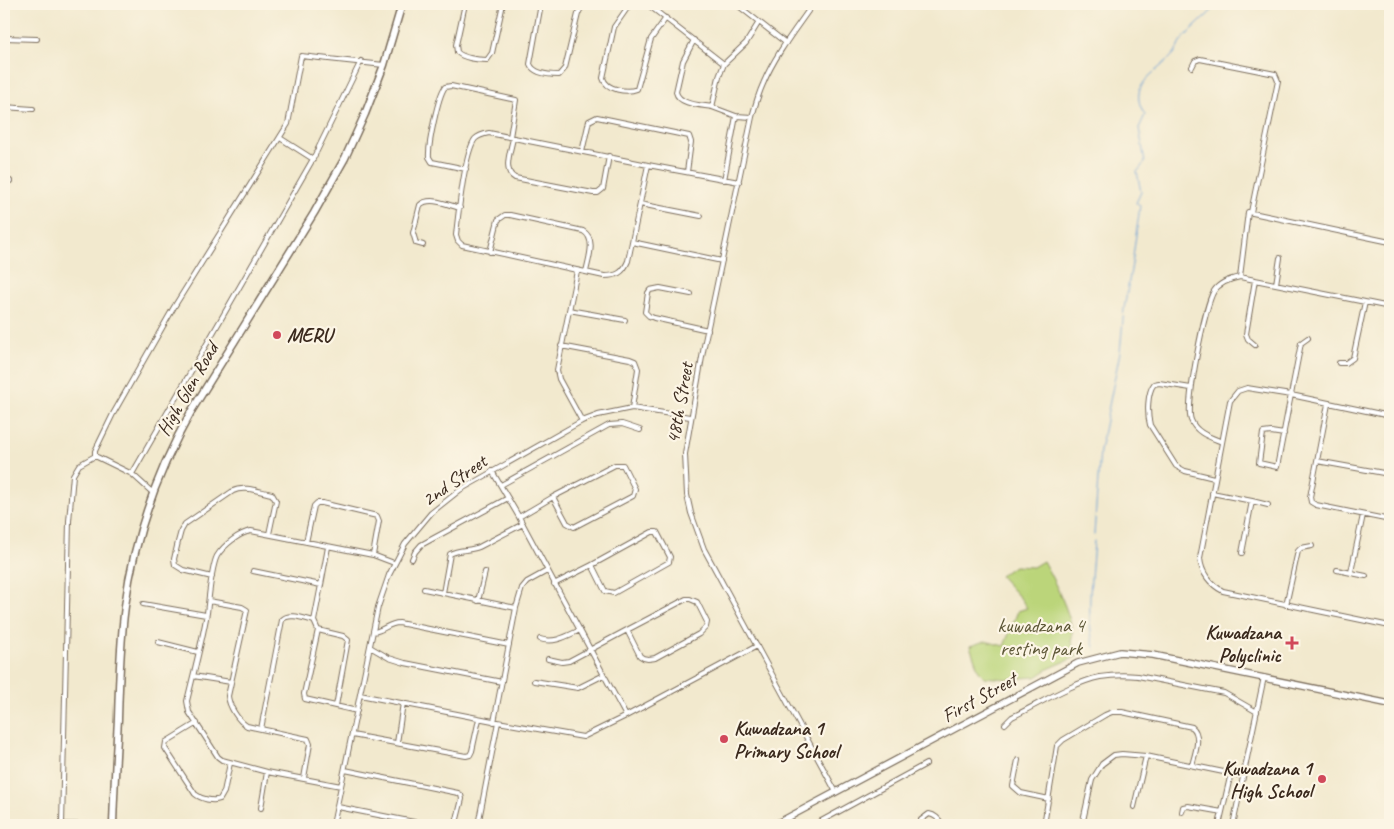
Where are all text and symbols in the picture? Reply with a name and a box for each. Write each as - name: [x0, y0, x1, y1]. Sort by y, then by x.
- place label: MERU: [287, 323, 335, 348]
- marker: MERU: [271, 329, 283, 341]
- street label: High Glen Road: [151, 336, 226, 440]
- street label: 48th Street: [660, 358, 699, 445]
- street label: 2nd Street: [417, 448, 494, 512]
- park label: kuwadzana 4 resting park: [997, 613, 1087, 661]
- place label: Kuwadzana Polyclinic: [1205, 620, 1283, 669]
- marker: Kuwadzana Polyclinic: [1285, 636, 1299, 650]
- street label: First Street: [937, 665, 1024, 728]
- place label: Kuwadzana 1 Primary School: [734, 716, 843, 764]
- marker: Kuwadzana 1 Primary School: [718, 733, 730, 745]
- place label: Kuwadzana 1 High School: [1222, 756, 1315, 804]
- marker: Kuwadzana 1 High School: [1316, 773, 1328, 785]

